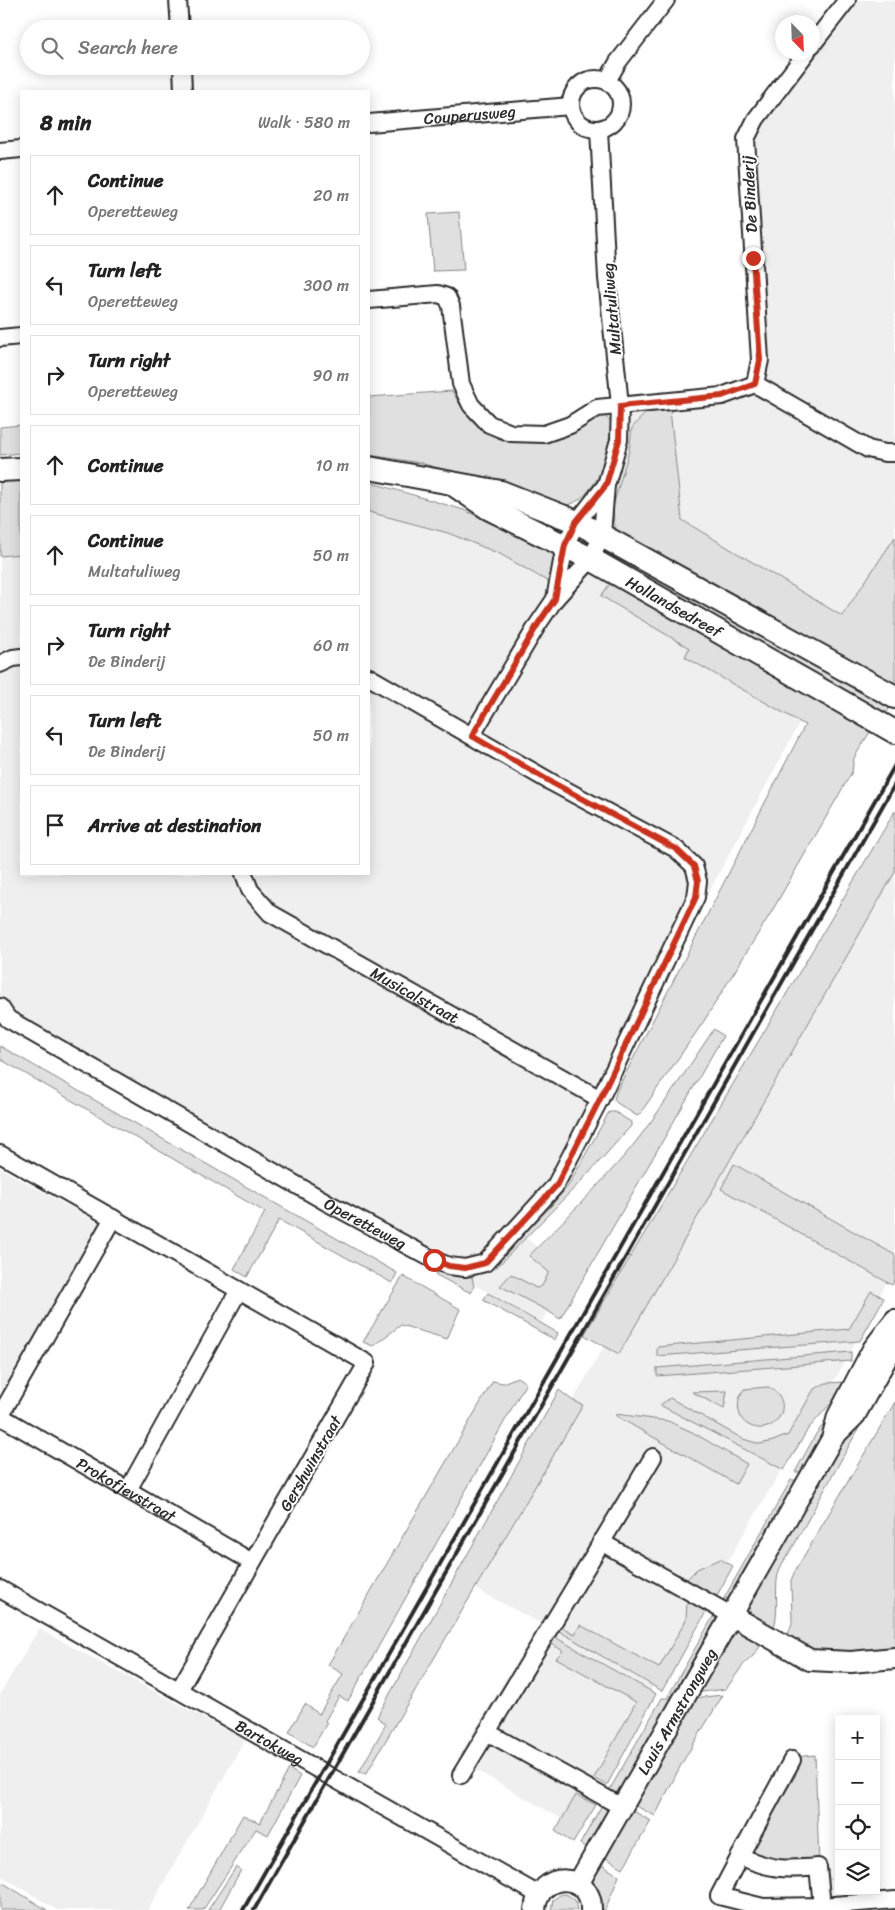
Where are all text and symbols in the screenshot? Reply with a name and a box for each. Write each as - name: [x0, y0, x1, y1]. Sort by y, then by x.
- north arrow: [775, 15, 820, 60]
- search box: [20, 20, 370, 75]
- text: Search here: [78, 31, 178, 64]
- icon: search: [38, 34, 66, 62]
- street label: Couperusweg: [423, 97, 517, 133]
- text: 8 min: [40, 104, 91, 142]
- text: Walk · 580 m: [258, 108, 350, 137]
- street label: De Binderij: [733, 154, 766, 233]
- text: Continue: [88, 164, 164, 197]
- icon: ahead: [41, 181, 69, 209]
- text: 20 m: [313, 181, 349, 210]
- text: Operetteweg: [88, 197, 178, 226]
- route end: [742, 247, 765, 270]
- text: Turn left: [88, 254, 161, 287]
- street label: Multatuliweg: [593, 262, 630, 356]
- icon: left: [41, 271, 69, 299]
- text: 300 m: [304, 271, 349, 300]
- text: Operetteweg: [88, 287, 178, 316]
- text: Turn right: [88, 344, 170, 377]
- icon: right: [41, 361, 69, 389]
- text: 90 m: [313, 361, 349, 390]
- text: Operetteweg: [88, 377, 178, 406]
- text: Continue: [88, 449, 164, 482]
- icon: ahead: [41, 451, 69, 479]
- text: 10 m: [316, 451, 349, 480]
- text: Continue: [88, 524, 164, 557]
- icon: ahead: [41, 541, 69, 569]
- text: 50 m: [313, 541, 349, 570]
- text: Multatuliweg: [88, 557, 181, 586]
- street label: Hollandsedreef: [620, 568, 729, 647]
- text: Turn right: [88, 614, 170, 647]
- icon: right: [41, 631, 69, 659]
- text: 60 m: [313, 631, 349, 660]
- text: De Binderij: [88, 647, 166, 676]
- text: Turn left: [88, 704, 161, 737]
- icon: left: [41, 721, 69, 749]
- text: 50 m: [313, 721, 349, 750]
- text: De Binderij: [88, 737, 166, 766]
- text: Arrive at destination: [88, 809, 261, 842]
- icon: arrive: [41, 811, 69, 839]
- street label: Musicalstraat: [365, 958, 465, 1032]
- street label: Operetteweg: [319, 1189, 412, 1258]
- route start: [423, 1249, 446, 1272]
- street label: Gershwinstraat: [271, 1409, 350, 1517]
- street label: Prokofjevstraat: [71, 1449, 182, 1530]
- street label: Louis Armstrongweg: [629, 1642, 725, 1781]
- street label: Bartokweg: [229, 1711, 309, 1774]
- map controls: [835, 1715, 880, 1895]
- button: +: [835, 1715, 880, 1760]
- button: −: [835, 1760, 880, 1805]
- button: locate: [835, 1805, 880, 1850]
- button: layers: [835, 1850, 880, 1895]

